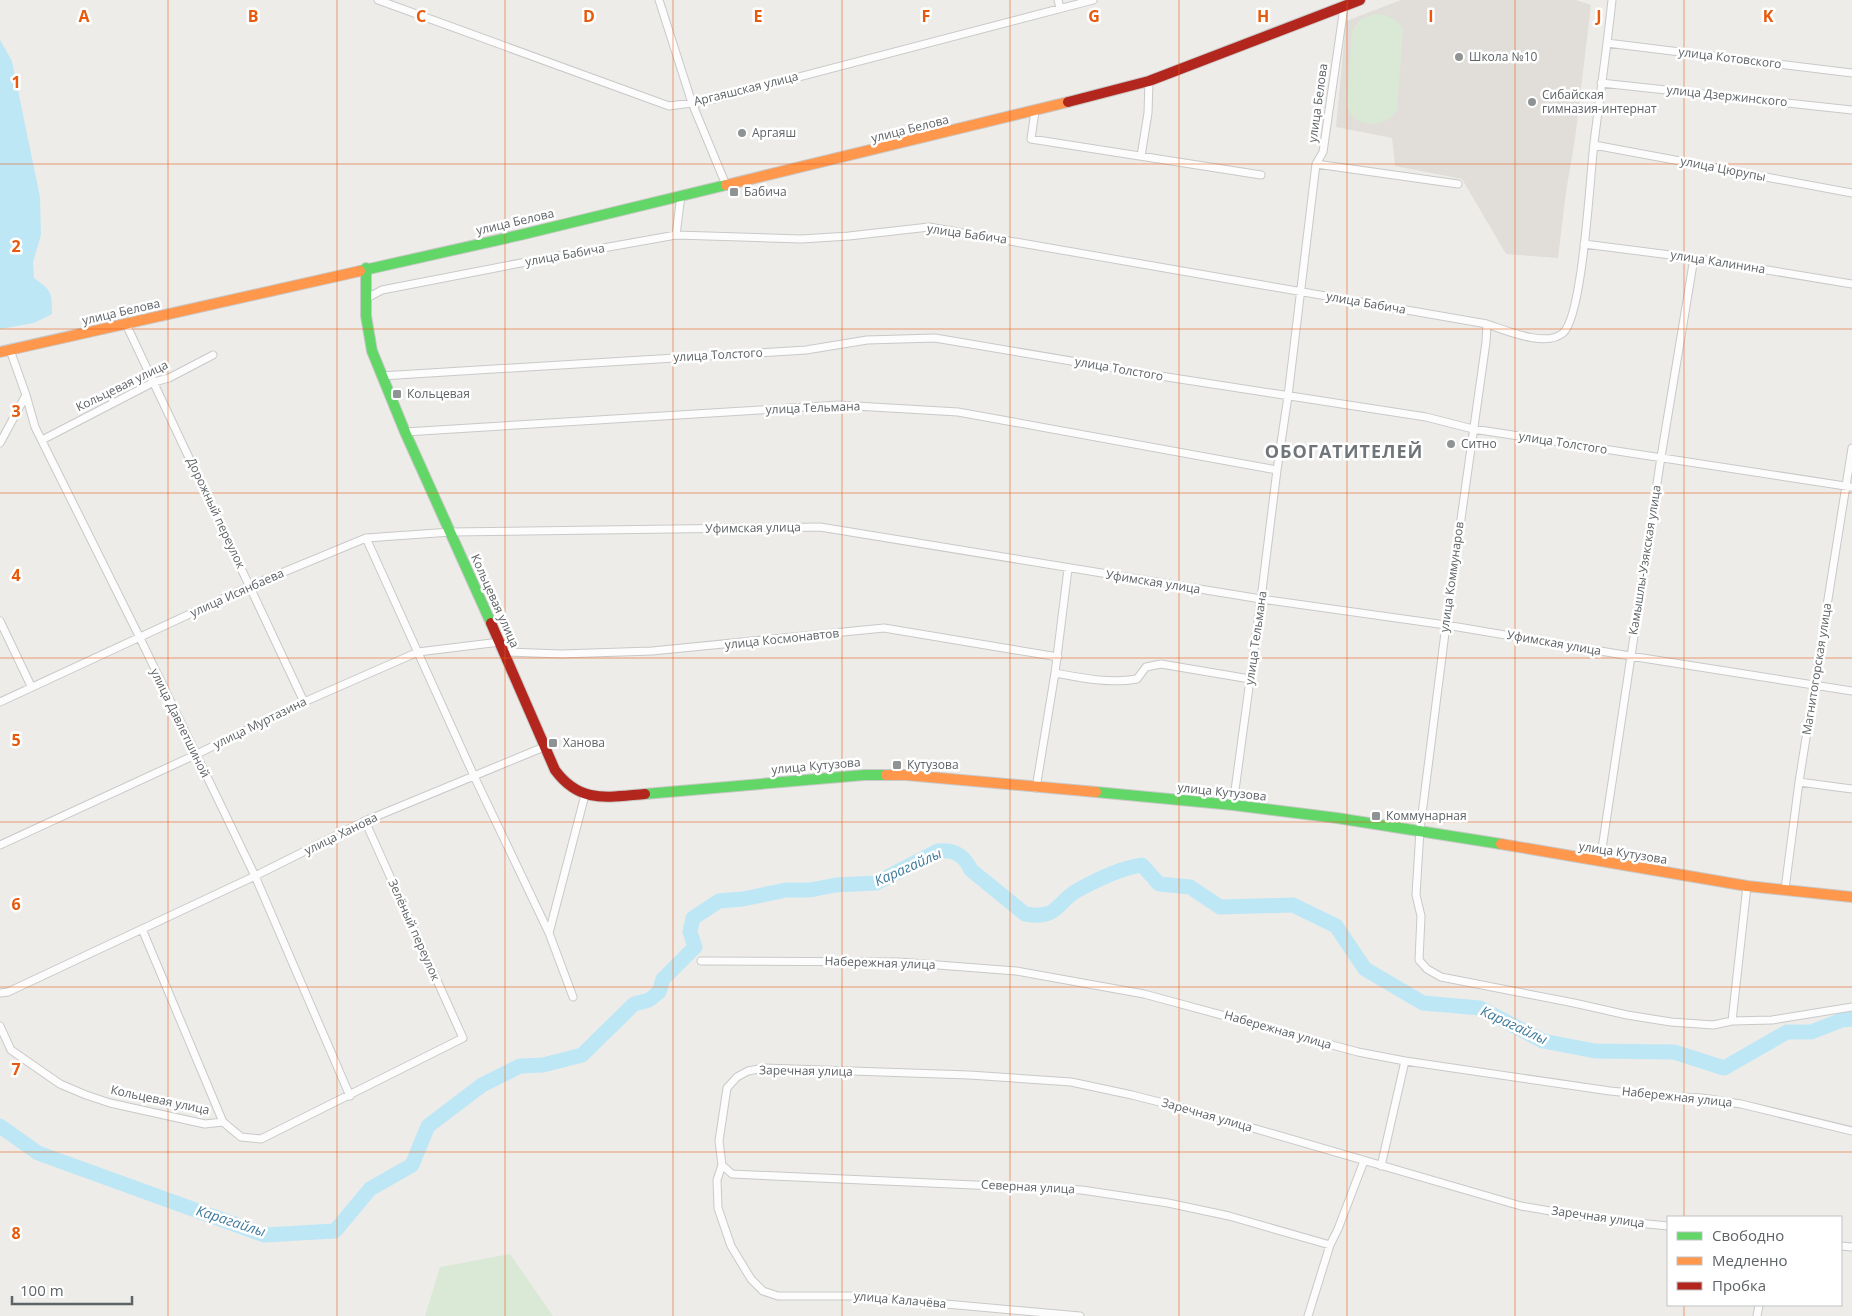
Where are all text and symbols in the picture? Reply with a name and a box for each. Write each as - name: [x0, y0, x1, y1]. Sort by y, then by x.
- text: A: [78, 5, 90, 27]
- text: B: [248, 5, 258, 27]
- text: C: [416, 5, 426, 27]
- text: D: [583, 5, 595, 27]
- text: E: [754, 5, 763, 27]
- text: F: [922, 5, 930, 27]
- text: G: [1088, 5, 1100, 27]
- text: H: [1257, 5, 1269, 27]
- text: I: [1428, 5, 1434, 27]
- text: J: [1594, 5, 1602, 27]
- text: K: [1763, 5, 1774, 27]
- street label: улица Котовского: [1678, 43, 1783, 72]
- place label: Школа №10: [1469, 48, 1538, 65]
- marker: Школа №10: [1453, 51, 1465, 63]
- street label: улица Белова: [1304, 62, 1331, 143]
- street label: Аргаяшская улица: [692, 67, 800, 110]
- text: 1: [11, 71, 21, 93]
- street label: улица Дзержинского: [1666, 81, 1788, 110]
- place label: Сибайская гимназия-интернат: [1542, 86, 1657, 117]
- marker: Сибайская гимназия-интернат: [1526, 96, 1538, 108]
- street label: улица Белова: [869, 111, 951, 146]
- place label: Аргаяш: [752, 124, 796, 141]
- marker: Аргаяш: [736, 127, 748, 139]
- street label: улица Цюрупы: [1679, 152, 1767, 185]
- place label: Бабича: [744, 183, 787, 200]
- marker: Бабича: [728, 186, 740, 198]
- street label: улица Белова: [474, 204, 556, 239]
- street label: улица Бабича: [926, 219, 1008, 248]
- text: 2: [11, 235, 21, 257]
- street label: улица Бабича: [524, 239, 606, 270]
- street label: улица Калинина: [1669, 246, 1767, 277]
- street label: улица Бабича: [1325, 287, 1407, 318]
- street label: улица Белова: [80, 294, 162, 329]
- street label: улица Толстого: [673, 344, 763, 365]
- street label: улица Толстого: [1074, 352, 1165, 385]
- street label: Кольцевая улица: [73, 356, 171, 415]
- place label: Кольцевая: [407, 385, 470, 402]
- marker: Кольцевая: [391, 388, 403, 400]
- street label: улица Тельмана: [765, 397, 861, 418]
- text: 3: [11, 400, 21, 422]
- street label: улица Толстого: [1518, 427, 1609, 458]
- place label: Ситно: [1461, 435, 1497, 452]
- marker: Ситно: [1445, 438, 1457, 450]
- district label: ОБОГАТИТЕЛЕЙ: [1265, 439, 1423, 463]
- street label: Дорожный переулок: [183, 454, 250, 572]
- street label: Камышлы-Узякская улица: [1624, 484, 1665, 636]
- street label: Уфимская улица: [705, 518, 801, 537]
- street label: улица Коммунаров: [1435, 520, 1468, 633]
- street label: Кольцевая улица: [467, 551, 524, 650]
- text: 4: [11, 564, 21, 586]
- street label: улица Исянбаева: [187, 564, 286, 621]
- street label: Уфимская улица: [1105, 566, 1202, 597]
- street label: улица Тельмана: [1240, 590, 1271, 686]
- street label: Магнитогорская улица: [1798, 602, 1835, 736]
- street label: улица Космонавтов: [724, 624, 840, 653]
- street label: Уфимская улица: [1506, 626, 1603, 659]
- street label: улица Давлетшиной: [147, 665, 214, 780]
- street label: улица Муртазина: [210, 693, 309, 753]
- text: 5: [11, 729, 21, 751]
- place label: Ханова: [563, 734, 605, 751]
- marker: Ханова: [547, 737, 559, 749]
- street label: улица Кутузова: [771, 753, 861, 778]
- place label: Кутузова: [907, 756, 959, 773]
- marker: Кутузова: [891, 759, 903, 771]
- street label: улица Кутузова: [1177, 778, 1267, 805]
- place label: Коммунарная: [1386, 807, 1467, 824]
- street label: улица Ханова: [301, 808, 380, 859]
- marker: Коммунарная: [1370, 810, 1382, 822]
- street label: улица Кутузова: [1578, 837, 1669, 868]
- water label: Карагайлы: [871, 843, 944, 890]
- street label: Зелёный переулок: [384, 876, 445, 984]
- text: 6: [11, 893, 21, 915]
- street label: Набережная улица: [824, 952, 936, 973]
- water label: Карагайлы: [1478, 1001, 1551, 1048]
- street label: Набережная улица: [1222, 1006, 1334, 1053]
- text: 7: [11, 1058, 21, 1080]
- street label: Заречная улица: [759, 1061, 853, 1080]
- street label: Кольцевая улица: [109, 1081, 211, 1118]
- street label: Набережная улица: [1621, 1082, 1733, 1111]
- street label: Заречная улица: [1160, 1093, 1255, 1136]
- street label: Северная улица: [981, 1176, 1075, 1197]
- water label: Карагайлы: [194, 1200, 268, 1241]
- street label: Заречная улица: [1550, 1202, 1646, 1231]
- legend: [1667, 1216, 1842, 1306]
- text: 8: [11, 1222, 21, 1244]
- text: Свободно: [1712, 1225, 1784, 1245]
- text: Медленно: [1712, 1250, 1788, 1270]
- scale bar: [12, 1274, 132, 1306]
- text: Пробка: [1712, 1275, 1766, 1295]
- text: 100 m: [20, 1280, 64, 1300]
- street label: улица Калачёва: [853, 1287, 947, 1312]

